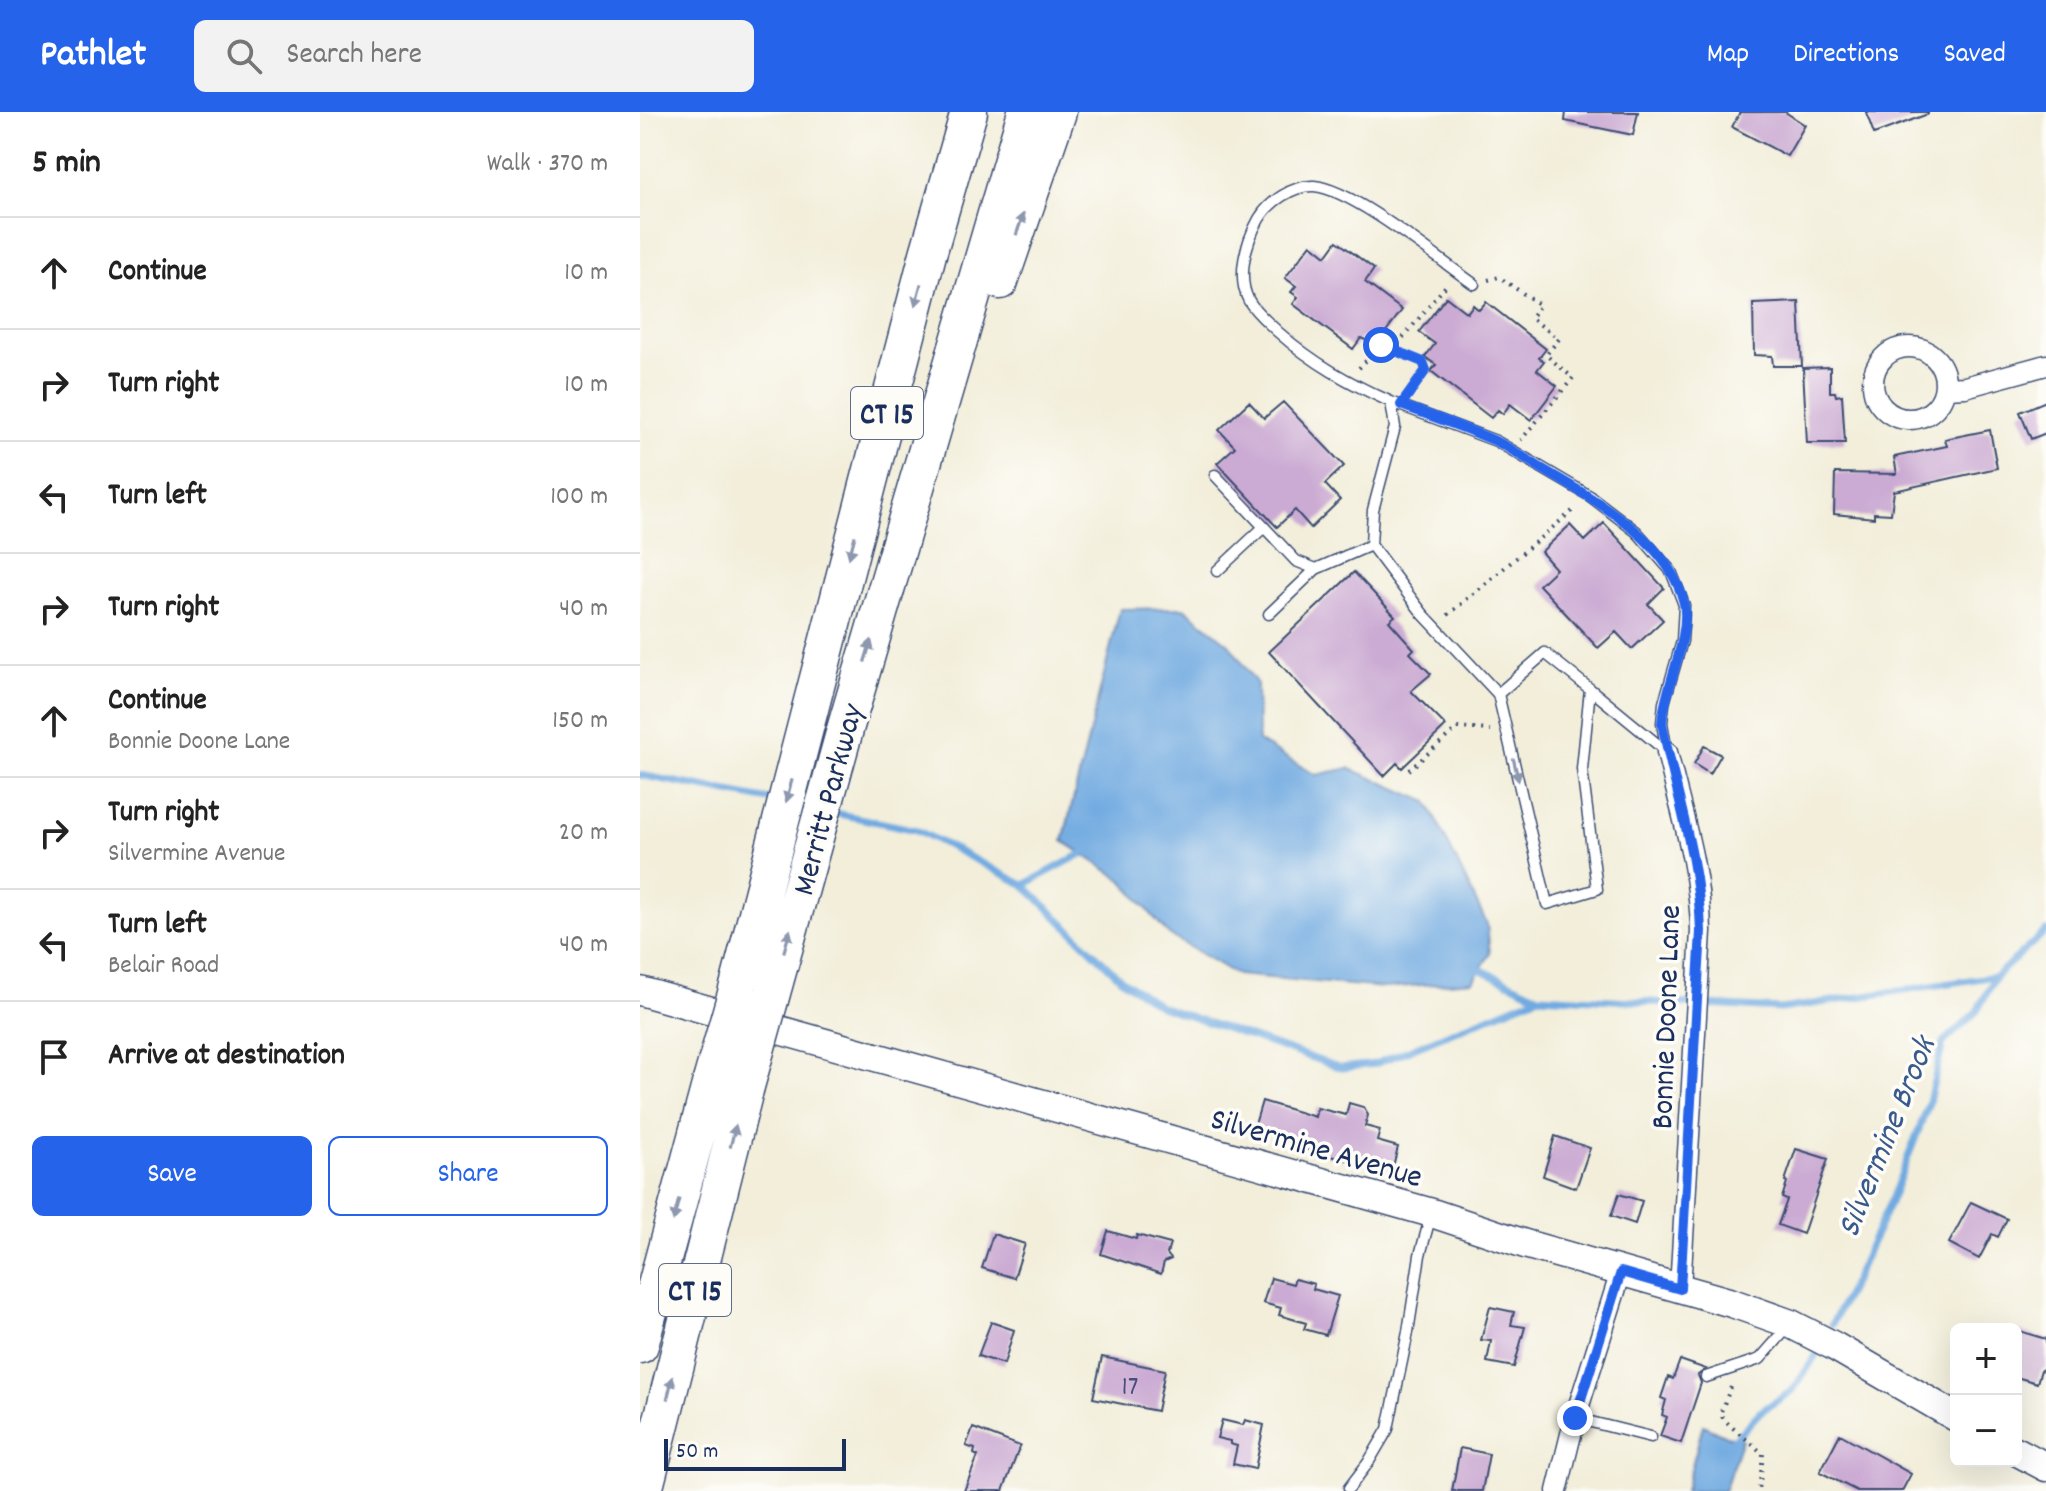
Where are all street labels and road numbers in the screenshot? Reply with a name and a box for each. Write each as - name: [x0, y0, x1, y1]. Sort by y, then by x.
- road number: CT 15: [851, 387, 923, 439]
- street label: Merritt Parkway: [783, 698, 879, 901]
- street label: Bonnie Doone Lane: [1642, 904, 1696, 1130]
- street label: Silvermine Avenue: [1204, 1099, 1427, 1203]
- road number: CT 15: [659, 1264, 731, 1316]

